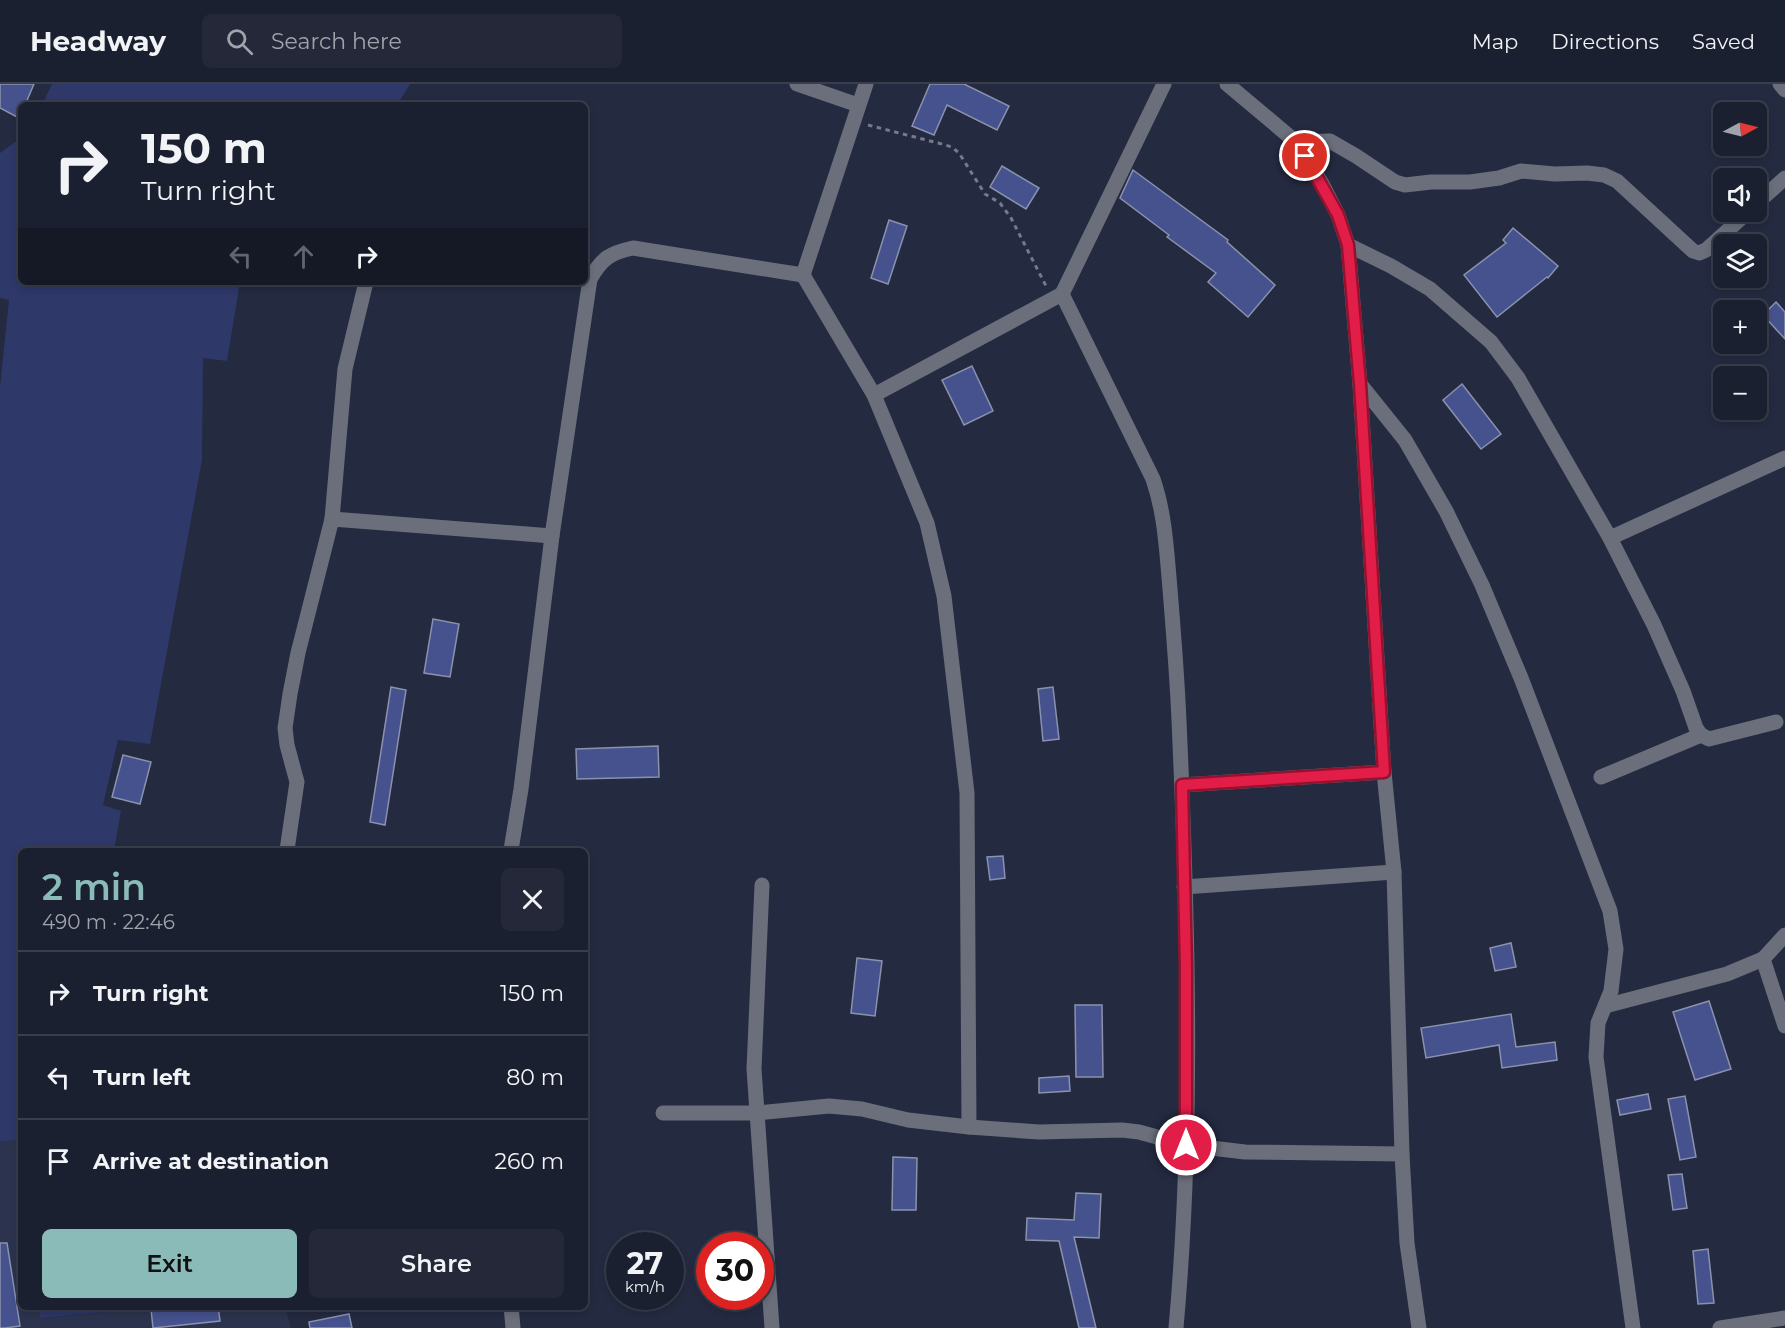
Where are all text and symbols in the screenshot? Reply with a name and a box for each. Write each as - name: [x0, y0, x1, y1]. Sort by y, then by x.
- search box: [202, 14, 622, 68]
- text: Headway: [30, 24, 166, 58]
- icon: search: [223, 25, 256, 58]
- text: Search here: [271, 28, 402, 55]
- text: Map: [1472, 29, 1518, 54]
- text: Directions: [1551, 29, 1659, 54]
- text: Saved: [1692, 29, 1755, 54]
- north arrow: [1713, 102, 1767, 156]
- map controls: [1713, 102, 1767, 420]
- text: 150 m: [141, 122, 267, 174]
- icon: right: [42, 126, 120, 204]
- pin: [1279, 130, 1330, 181]
- icon: arrive: [1288, 139, 1321, 172]
- button: sound: [1713, 168, 1767, 222]
- text: Turn right: [141, 174, 276, 207]
- button: layers: [1713, 234, 1767, 288]
- icon: left: [224, 240, 257, 273]
- icon: ahead: [287, 240, 320, 273]
- icon: right: [350, 240, 383, 273]
- button: +: [1713, 300, 1767, 354]
- button: −: [1713, 366, 1767, 420]
- text: 2 min: [42, 865, 146, 909]
- button: close: [501, 868, 564, 931]
- text: 490 m · 22:46: [42, 910, 175, 934]
- icon: right: [42, 977, 75, 1010]
- text: Turn right: [93, 980, 208, 1007]
- text: 150 m: [500, 980, 564, 1007]
- icon: left: [42, 1061, 75, 1094]
- text: Turn left: [93, 1064, 191, 1091]
- text: 80 m: [506, 1064, 564, 1091]
- position arrow: [1154, 1113, 1218, 1177]
- icon: arrive: [42, 1145, 75, 1178]
- text: Arrive at destination: [93, 1148, 329, 1175]
- text: 260 m: [494, 1148, 564, 1175]
- button: Exit: [42, 1229, 297, 1298]
- button: Share: [309, 1229, 564, 1298]
- speed limit sign: 30: [696, 1232, 774, 1310]
- text: 27: [627, 1245, 663, 1282]
- text: km/h: [625, 1277, 665, 1296]

